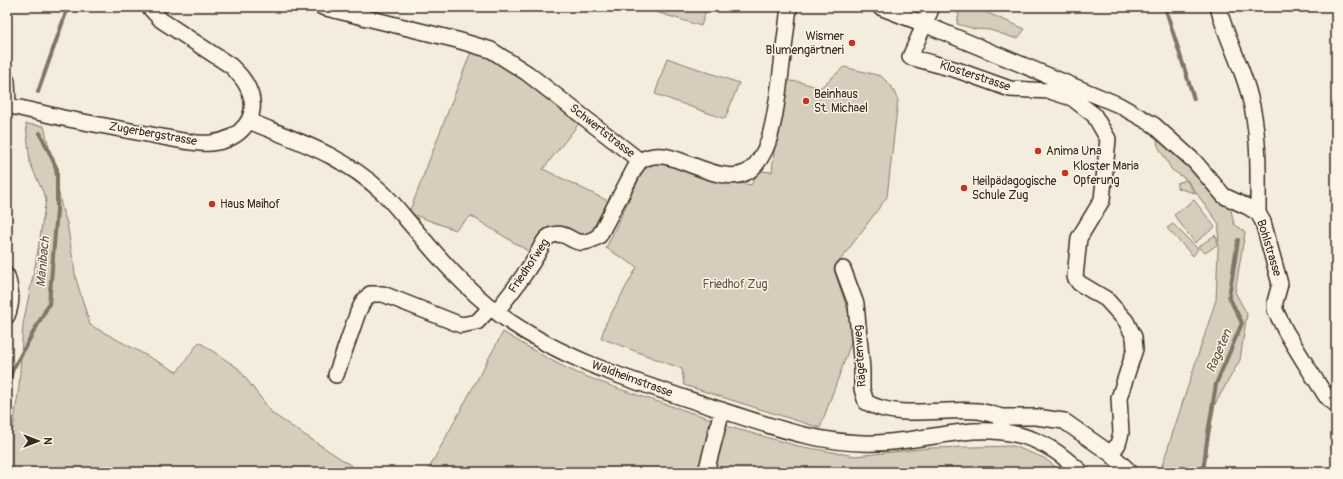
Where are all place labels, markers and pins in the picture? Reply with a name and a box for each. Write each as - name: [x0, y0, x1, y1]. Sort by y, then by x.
- place label: Wismer Blumengärtneri: [766, 29, 845, 58]
- marker: Wismer Blumengärtneri: [847, 38, 857, 48]
- place label: Beinhaus St. Michael: [814, 87, 868, 116]
- marker: Beinhaus St. Michael: [801, 96, 811, 106]
- place label: Anima Una: [1046, 144, 1102, 159]
- marker: Anima Una: [1033, 146, 1043, 156]
- place label: Kloster Maria Opferung: [1073, 159, 1139, 188]
- marker: Kloster Maria Opferung: [1060, 168, 1070, 178]
- place label: Heilpädagogische Schule Zug: [972, 174, 1057, 203]
- marker: Heilpädagogische Schule Zug: [959, 183, 969, 193]
- place label: Haus Maihof: [220, 197, 280, 212]
- marker: Haus Maihof: [207, 199, 217, 209]

